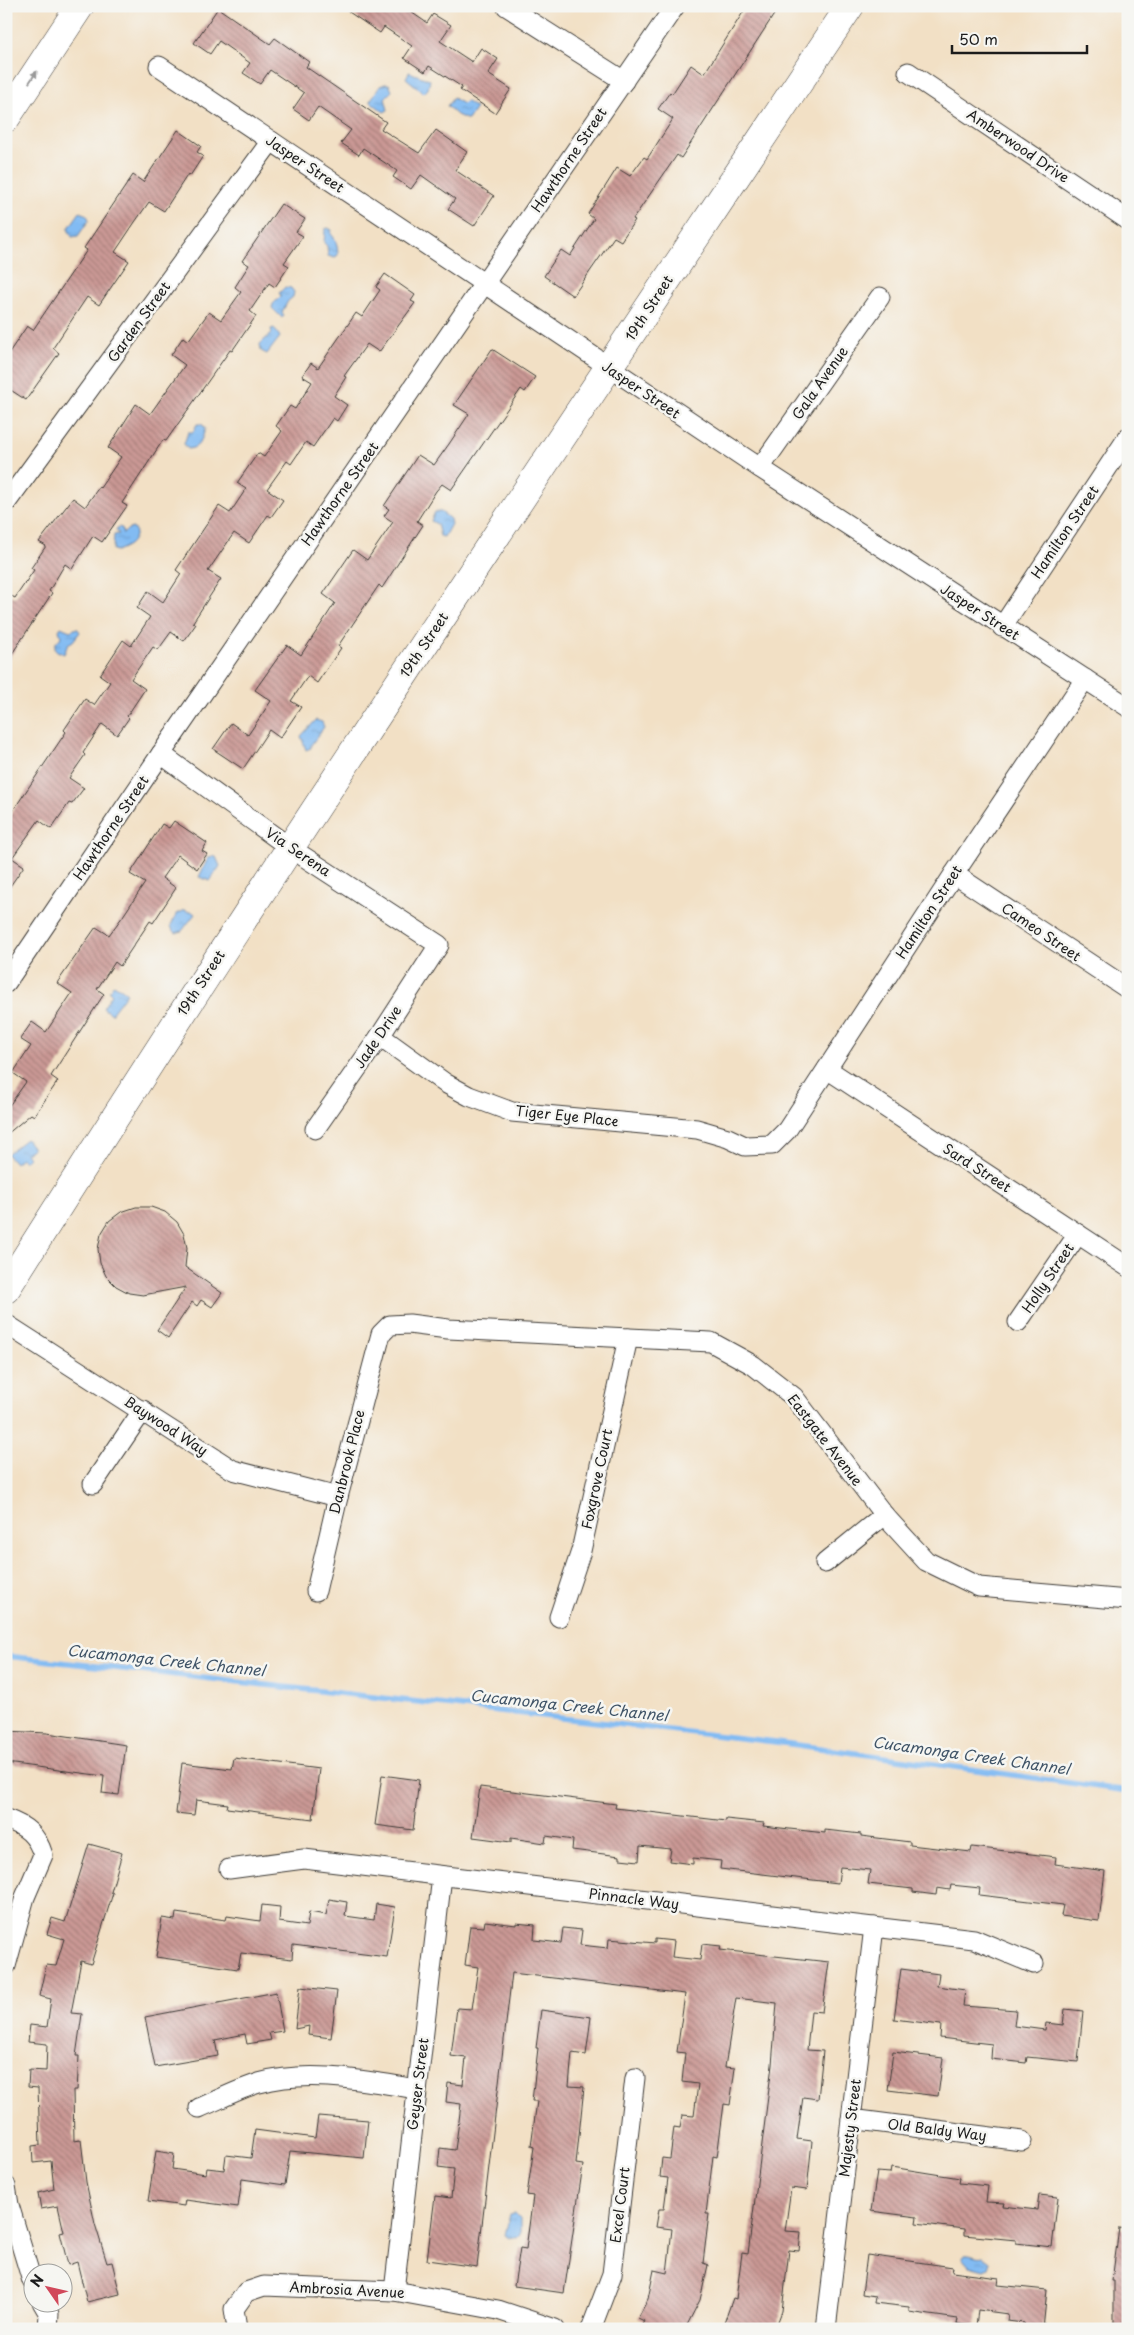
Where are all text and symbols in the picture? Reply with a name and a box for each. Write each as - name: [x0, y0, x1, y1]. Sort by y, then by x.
- scale bar: [952, 22, 1086, 54]
- text: 50 m: [959, 27, 998, 50]
- one-way arrow: [28, 70, 38, 84]
- street label: Hawthorne Street: [526, 103, 612, 216]
- street label: Amberwood Drive: [963, 104, 1074, 188]
- street label: Jasper Street: [262, 130, 349, 198]
- street label: 19th Street: [619, 270, 678, 345]
- street label: Garden Street: [102, 277, 175, 366]
- street label: Gala Avenue: [787, 341, 853, 424]
- street label: Jasper Street: [598, 356, 685, 424]
- street label: Hawthorne Street: [296, 437, 383, 550]
- street label: Hamilton Street: [1026, 481, 1104, 582]
- street label: Jasper Street: [937, 578, 1024, 645]
- street label: 19th Street: [394, 608, 453, 682]
- street label: Hawthorne Street: [68, 771, 154, 884]
- street label: Via Serena: [261, 822, 335, 881]
- street label: Hamilton Street: [890, 860, 967, 963]
- street label: Cameo Street: [997, 897, 1085, 966]
- street label: 19th Street: [171, 945, 230, 1020]
- street label: Jade Drive: [349, 1001, 406, 1072]
- street label: Tiger Eye Place: [515, 1100, 620, 1131]
- street label: Sard Street: [939, 1138, 1016, 1198]
- street label: Holly Street: [1016, 1238, 1079, 1317]
- street label: Eastgate Avenue: [783, 1389, 868, 1490]
- street label: Baywood Way: [120, 1391, 212, 1461]
- street label: Danbrook Place: [323, 1407, 370, 1516]
- street label: Foxgrove Court: [576, 1426, 617, 1531]
- water label: Cucamonga Creek Channel: [66, 1638, 269, 1682]
- water label: Cucamonga Creek Channel: [469, 1683, 672, 1727]
- water label: Cucamonga Creek Channel: [871, 1729, 1074, 1780]
- street label: Pinnacle Way: [588, 1883, 680, 1914]
- street label: Geyser Street: [401, 2036, 434, 2131]
- street label: Majesty Street: [833, 2077, 866, 2178]
- street label: Old Baldy Way: [886, 2113, 988, 2146]
- street label: Excel Court: [604, 2165, 635, 2244]
- north arrow: [22, 2262, 72, 2312]
- text: N: [25, 2270, 49, 2291]
- street label: Ambrosia Avenue: [289, 2276, 405, 2303]

